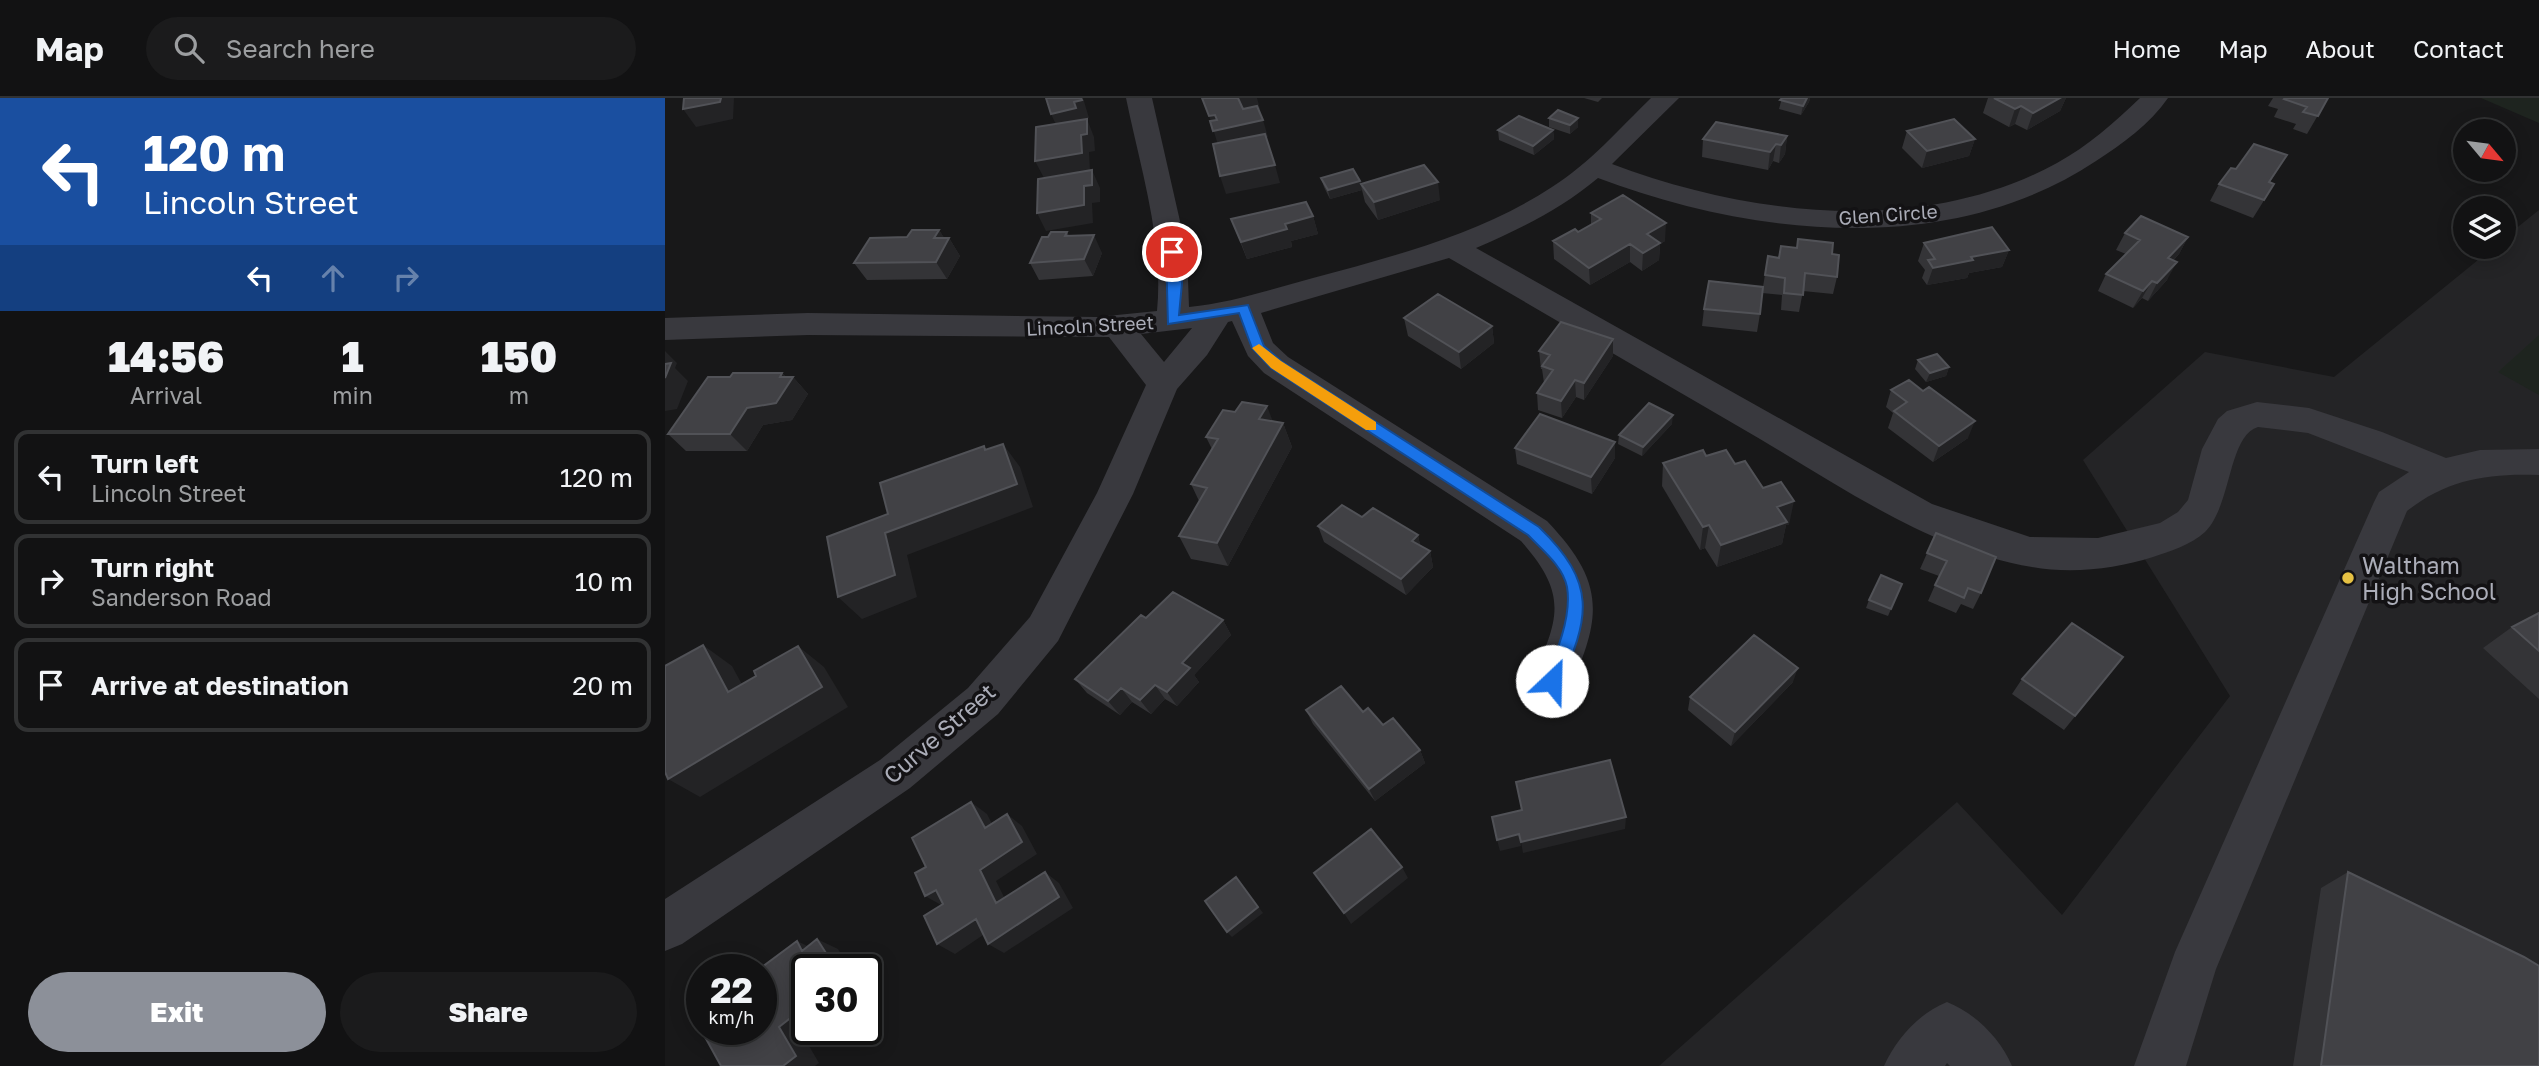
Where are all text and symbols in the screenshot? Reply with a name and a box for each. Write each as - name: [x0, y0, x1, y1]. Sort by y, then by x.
- search box: [146, 17, 636, 80]
- text: Map: [35, 29, 104, 68]
- icon: search: [170, 29, 208, 67]
- text: Search here: [226, 33, 375, 64]
- text: Home: [2113, 34, 2181, 63]
- text: Map: [2219, 34, 2268, 63]
- text: About: [2306, 34, 2375, 63]
- text: Contact: [2413, 34, 2504, 63]
- north arrow: [2453, 119, 2517, 182]
- map controls: [2453, 119, 2516, 259]
- text: 120 m: [143, 123, 285, 182]
- icon: left: [28, 126, 119, 217]
- text: Lincoln Street: [143, 183, 359, 221]
- button: layers: [2453, 196, 2516, 259]
- street label: Glen Circle: [1838, 199, 1938, 229]
- pin: [1142, 222, 1202, 282]
- icon: arrive: [1153, 233, 1191, 271]
- icon: left: [241, 259, 279, 297]
- icon: ahead: [314, 259, 352, 297]
- icon: right: [387, 259, 425, 297]
- street label: Lincoln Street: [1025, 310, 1155, 340]
- text: 14:56: [108, 331, 224, 381]
- text: 1: [341, 331, 364, 381]
- text: 150: [481, 331, 557, 381]
- text: Arrival: [130, 381, 202, 409]
- text: min: [332, 381, 373, 409]
- text: m: [509, 381, 529, 409]
- text: Turn left: [91, 448, 199, 479]
- icon: left: [32, 458, 70, 496]
- text: 120 m: [560, 462, 633, 493]
- text: Lincoln Street: [91, 479, 246, 507]
- place label: Waltham High School: [2362, 551, 2496, 605]
- text: Turn right: [91, 552, 214, 583]
- icon: right: [32, 562, 70, 600]
- text: 10 m: [575, 566, 633, 597]
- marker: Waltham High School: [2340, 570, 2356, 586]
- text: Sanderson Road: [91, 583, 272, 611]
- position arrow: [1515, 644, 1589, 718]
- icon: arrive: [32, 666, 70, 704]
- text: Arrive at destination: [91, 670, 349, 701]
- text: 20 m: [572, 670, 633, 701]
- street label: Curve Street: [877, 677, 1001, 789]
- speed limit sign: 30: [791, 954, 882, 1045]
- text: 22: [710, 969, 753, 1011]
- button: Exit: [28, 972, 326, 1052]
- button: Share: [340, 972, 637, 1052]
- text: km/h: [709, 1006, 754, 1028]

